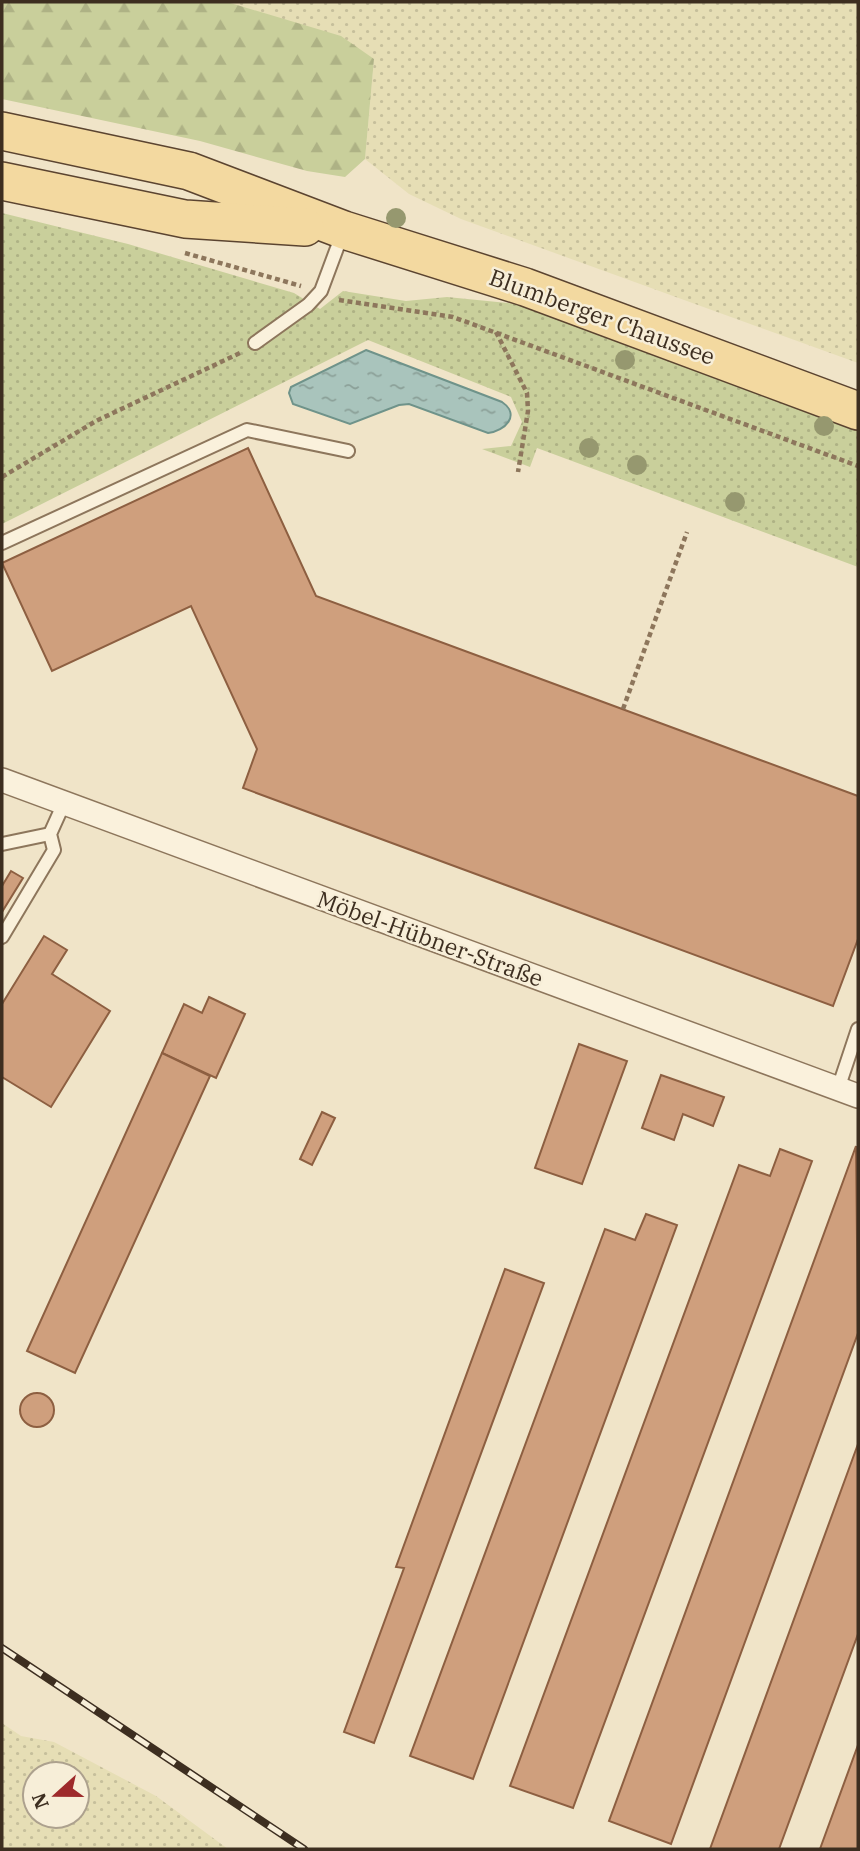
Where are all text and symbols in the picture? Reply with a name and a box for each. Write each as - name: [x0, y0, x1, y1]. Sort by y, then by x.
- street label: Blumberger Chaussee: [485, 261, 719, 371]
- street label: Möbel-Hübner-Straße: [313, 883, 547, 993]
- north arrow: [21, 1760, 91, 1830]
- text: N: [26, 1790, 54, 1812]

